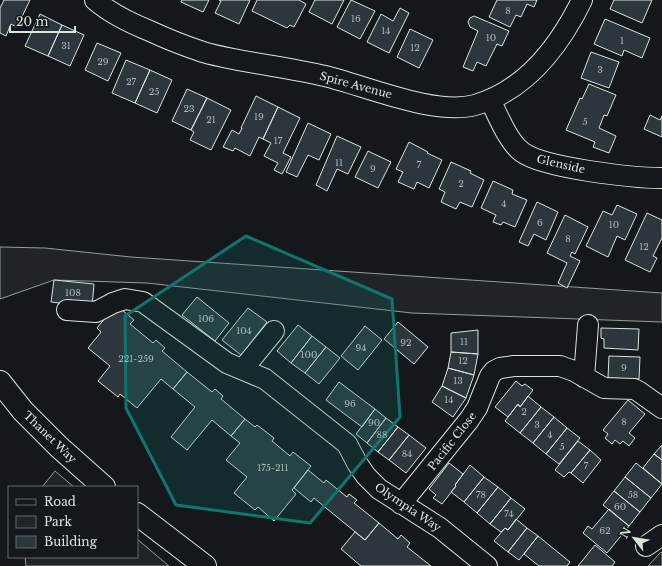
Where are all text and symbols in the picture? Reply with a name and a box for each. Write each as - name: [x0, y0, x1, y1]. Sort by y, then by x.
- house number: 8: [505, 5, 511, 16]
- scale bar: [10, 8, 75, 34]
- house number: 16: [351, 13, 361, 24]
- text: 20 m: [16, 14, 48, 29]
- house number: 14: [381, 25, 391, 36]
- house number: 10: [486, 32, 496, 43]
- house number: 1: [620, 35, 624, 46]
- house number: 31: [61, 40, 71, 51]
- house number: 12: [410, 42, 420, 53]
- house number: 29: [97, 56, 109, 67]
- house number: 3: [597, 64, 603, 75]
- street label: Spire Avenue: [318, 69, 394, 101]
- house number: 27: [126, 76, 137, 87]
- house number: 25: [149, 86, 159, 97]
- house number: 23: [183, 103, 195, 114]
- house number: 19: [254, 111, 264, 122]
- house number: 21: [206, 114, 216, 125]
- house number: 5: [582, 116, 588, 127]
- house number: 17: [274, 135, 283, 146]
- street label: Glenside: [535, 152, 587, 176]
- house number: 11: [335, 157, 343, 168]
- house number: 7: [417, 159, 422, 170]
- house number: 9: [370, 163, 376, 174]
- house number: 2: [458, 178, 464, 189]
- house number: 4: [501, 198, 507, 209]
- house number: 6: [537, 217, 543, 228]
- house number: 10: [609, 219, 619, 230]
- house number: 8: [565, 233, 571, 244]
- house number: 12: [639, 241, 649, 252]
- house number: 108: [65, 287, 81, 298]
- house number: 106: [198, 313, 214, 324]
- house number: 104: [236, 325, 252, 336]
- house number: 11: [460, 336, 468, 347]
- house number: 92: [400, 337, 412, 348]
- house number: 94: [355, 342, 367, 353]
- house number: 100: [301, 349, 317, 360]
- house number: 221-259: [118, 353, 154, 364]
- house number: 12: [458, 355, 468, 366]
- house number: 9: [621, 362, 627, 373]
- house number: 13: [453, 375, 463, 386]
- house number: 14: [444, 394, 454, 405]
- house number: 96: [344, 398, 356, 409]
- house number: 2: [521, 406, 527, 417]
- street label: Thanet Way: [21, 408, 79, 466]
- street label: Pacific Close: [425, 409, 479, 473]
- house number: 8: [621, 416, 627, 427]
- house number: 90: [368, 417, 380, 428]
- house number: 3: [534, 419, 540, 430]
- house number: 88: [377, 429, 387, 440]
- house number: 4: [547, 429, 553, 440]
- house number: 5: [559, 441, 565, 452]
- house number: 84: [402, 448, 412, 459]
- house number: 7: [584, 460, 589, 471]
- house number: 175-211: [257, 462, 289, 473]
- street label: Olympia Way: [372, 480, 444, 534]
- legend: [8, 486, 138, 558]
- house number: 78: [476, 489, 486, 500]
- house number: 58: [628, 489, 638, 500]
- text: Road: [44, 494, 76, 509]
- house number: 60: [614, 501, 626, 512]
- house number: 74: [504, 508, 514, 519]
- text: Park: [44, 514, 72, 529]
- north arrow: [614, 518, 654, 558]
- text: N: [617, 524, 634, 541]
- house number: 62: [599, 525, 611, 536]
- text: Building: [44, 534, 98, 549]

